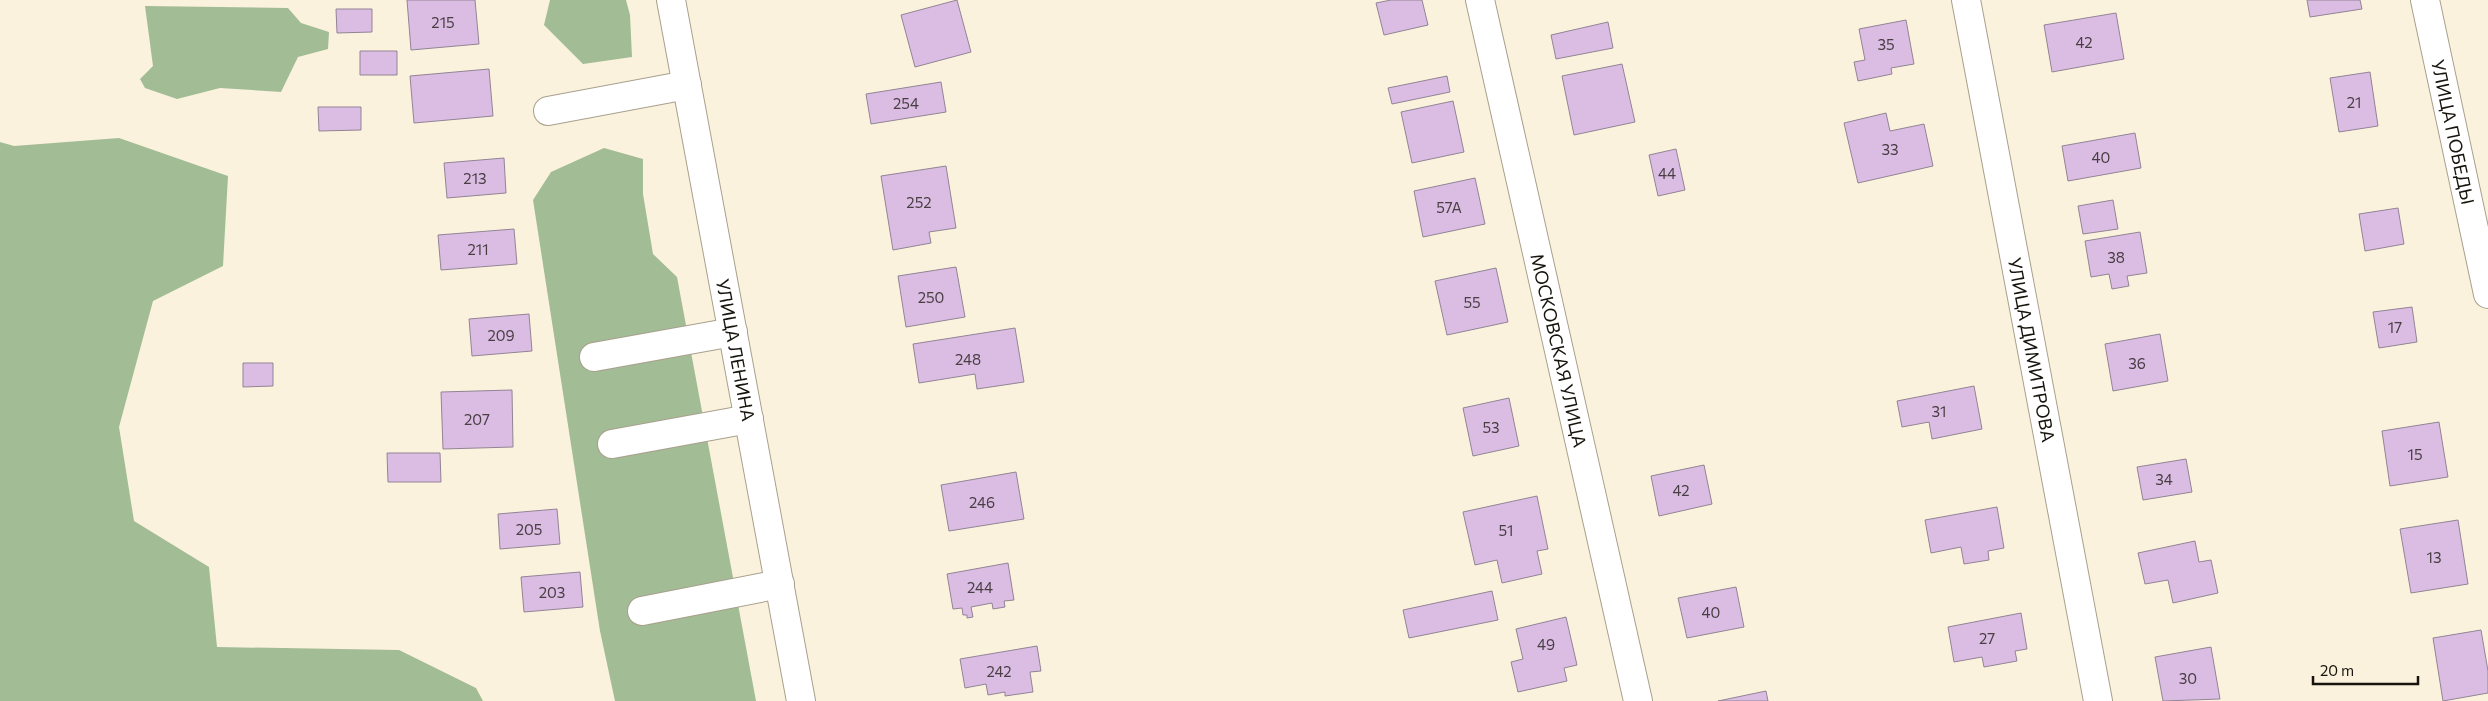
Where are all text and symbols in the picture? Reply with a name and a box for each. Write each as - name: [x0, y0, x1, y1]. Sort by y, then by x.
- house number: 215: [431, 13, 455, 31]
- house number: 42: [2075, 33, 2093, 51]
- house number: 35: [1877, 35, 1895, 53]
- street label: УЛИЦА ПОБЕДЫ: [2427, 58, 2480, 206]
- house number: 21: [2347, 93, 2361, 111]
- house number: 254: [893, 94, 919, 112]
- house number: 33: [1881, 140, 1899, 158]
- house number: 40: [2092, 148, 2110, 166]
- house number: 44: [1658, 164, 1676, 182]
- house number: 213: [463, 169, 487, 187]
- house number: 252: [906, 193, 932, 211]
- house number: 57А: [1436, 198, 1462, 216]
- house number: 211: [467, 240, 489, 258]
- house number: 38: [2107, 248, 2125, 266]
- street label: МОСКОВСКАЯ УЛИЦА: [1526, 251, 1591, 449]
- street label: УЛИЦА ДИМИТРОВА: [2004, 256, 2060, 444]
- street label: УЛИЦА ЛЕНИНА: [712, 277, 760, 423]
- house number: 250: [918, 288, 944, 306]
- house number: 55: [1463, 293, 1481, 311]
- house number: 17: [2388, 318, 2402, 336]
- house number: 209: [487, 326, 515, 344]
- house number: 248: [955, 350, 981, 368]
- house number: 36: [2128, 354, 2146, 372]
- house number: 31: [1932, 402, 1946, 420]
- house number: 207: [464, 410, 490, 428]
- house number: 53: [1482, 418, 1500, 436]
- house number: 15: [2407, 445, 2423, 463]
- house number: 34: [2155, 470, 2173, 488]
- house number: 42: [1672, 481, 1690, 499]
- house number: 246: [969, 493, 995, 511]
- house number: 205: [516, 520, 542, 538]
- house number: 51: [1498, 521, 1514, 539]
- house number: 13: [2427, 548, 2441, 566]
- house number: 244: [967, 578, 993, 596]
- house number: 203: [539, 583, 565, 601]
- house number: 40: [1702, 603, 1720, 621]
- house number: 27: [1979, 629, 1995, 647]
- house number: 49: [1537, 635, 1555, 653]
- scale bar: [2313, 654, 2418, 686]
- text: 20 m: [2320, 661, 2354, 679]
- house number: 242: [986, 662, 1012, 680]
- house number: 30: [2179, 669, 2197, 687]

